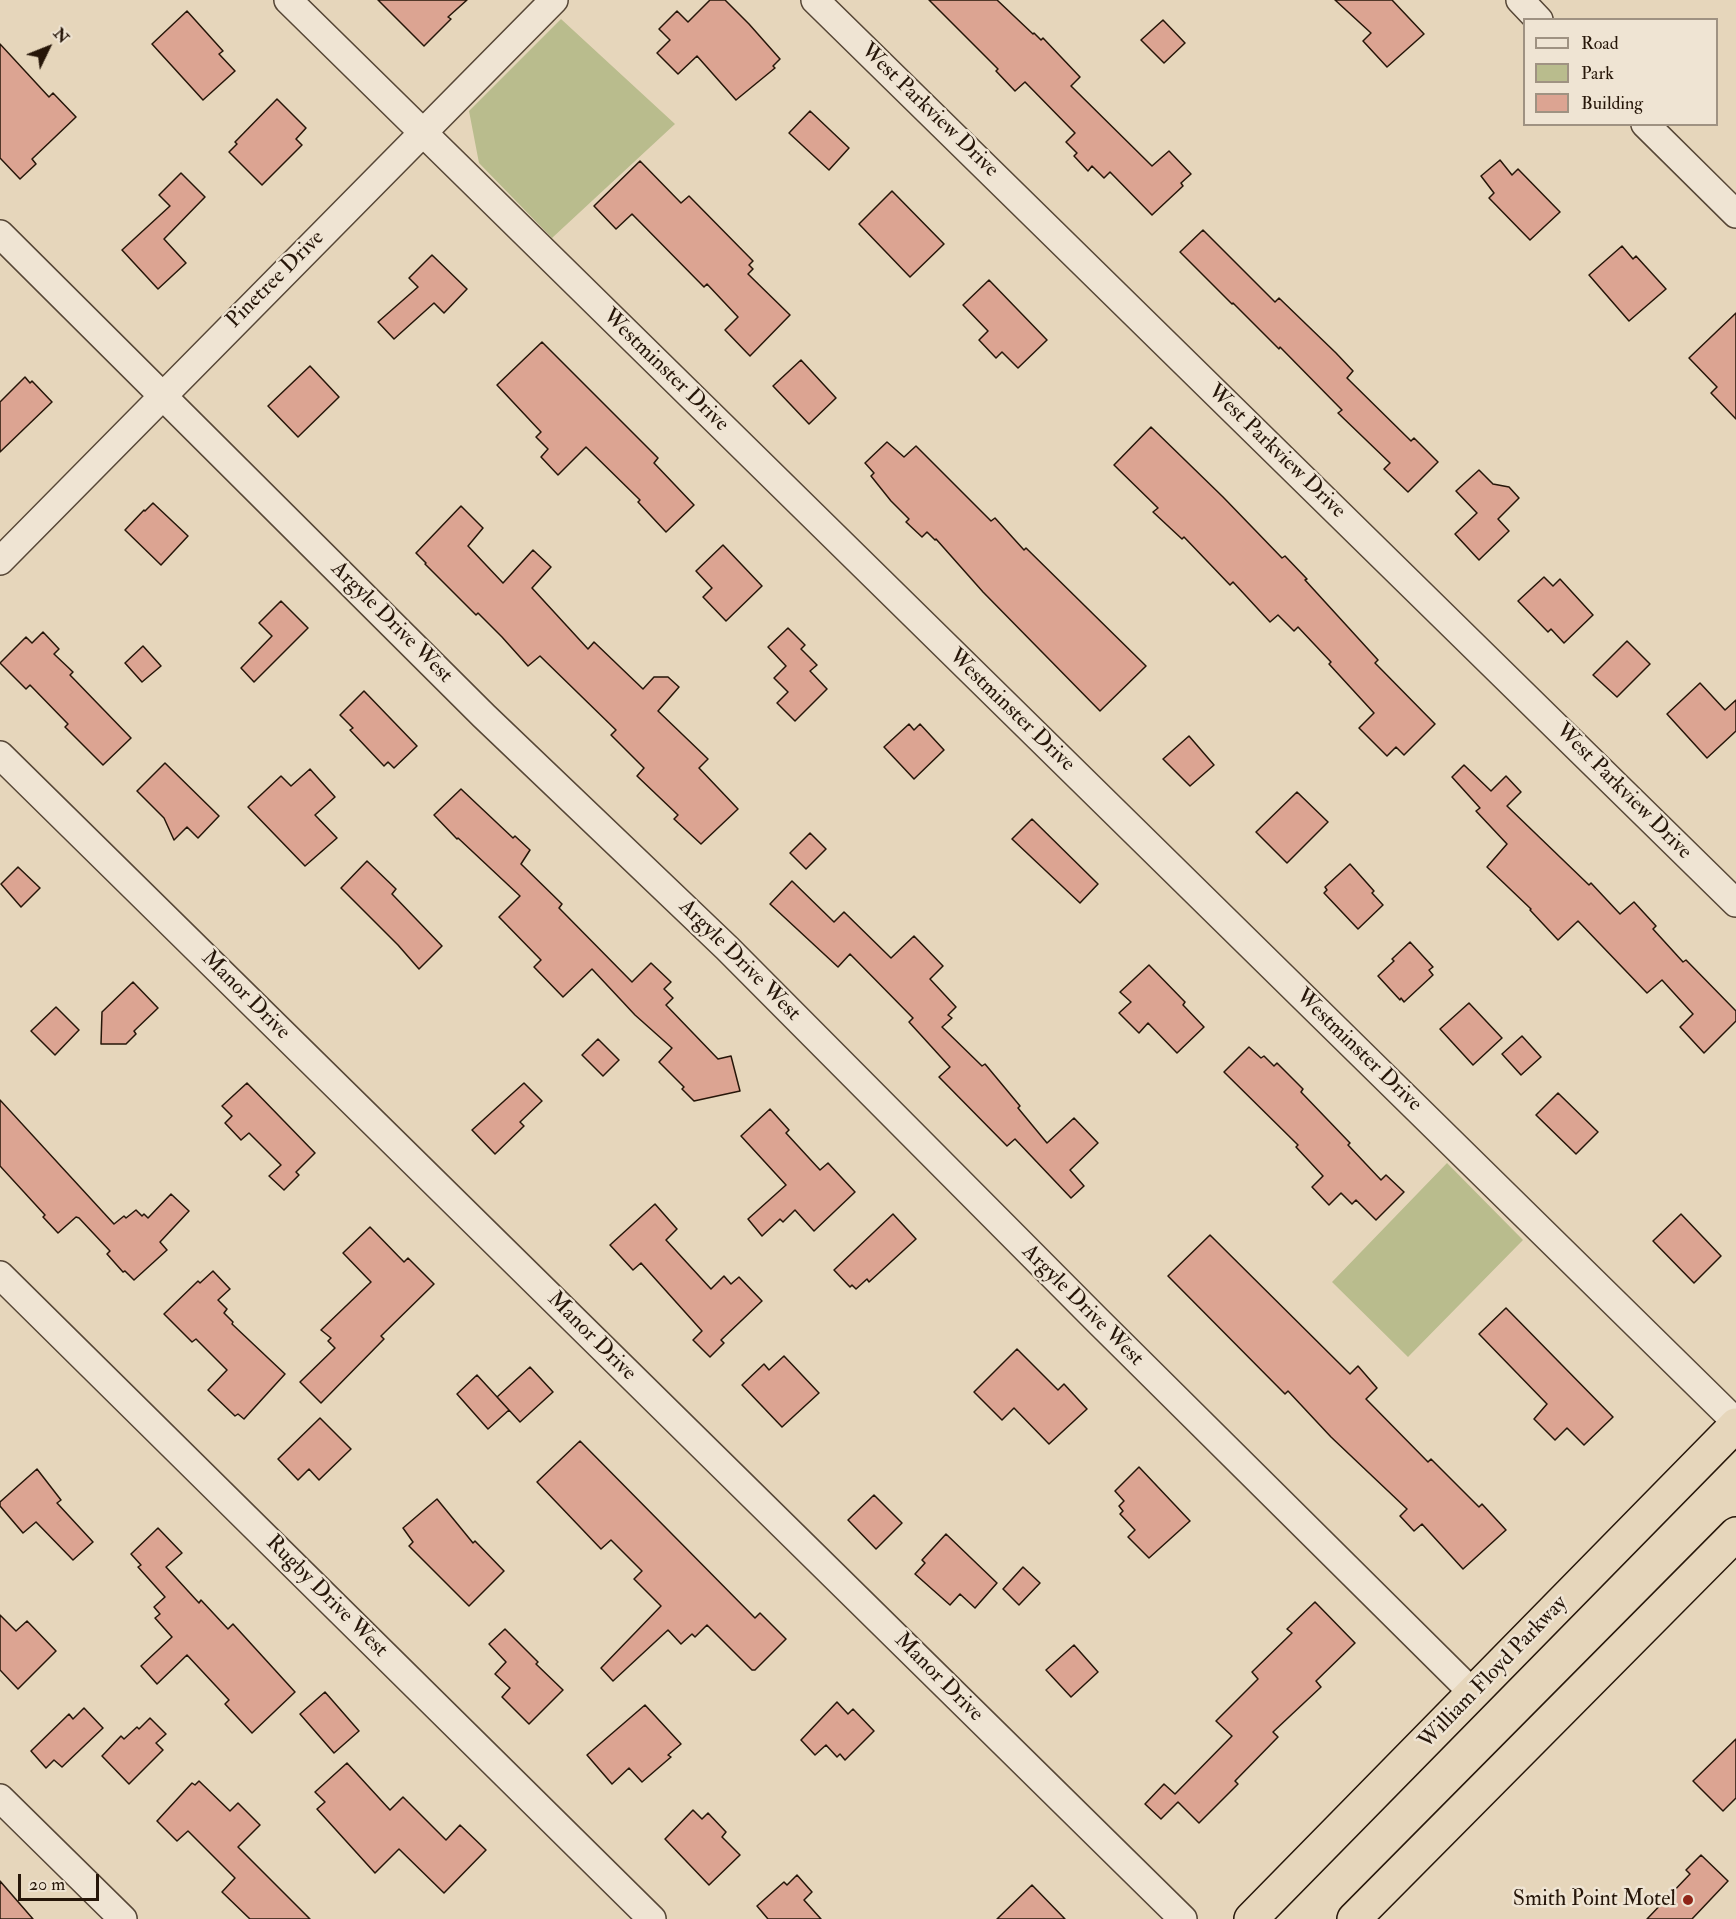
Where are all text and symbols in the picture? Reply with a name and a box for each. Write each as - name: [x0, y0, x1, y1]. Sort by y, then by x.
- north arrow: [18, 18, 78, 78]
- legend: [1523, 18, 1718, 126]
- text: N: [49, 24, 73, 48]
- text: Road: [1581, 32, 1619, 55]
- street label: West Parkview Drive: [854, 38, 1004, 184]
- text: Park: [1581, 62, 1614, 85]
- text: Building: [1581, 92, 1643, 115]
- street label: Pinetree Drive: [221, 225, 331, 335]
- street label: Westminster Drive: [596, 304, 734, 438]
- street label: West Parkview Drive: [1201, 379, 1351, 525]
- street label: Argyle Drive West: [325, 557, 457, 689]
- street label: Westminster Drive: [942, 644, 1080, 778]
- street label: West Parkview Drive: [1549, 718, 1697, 866]
- street label: Argyle Drive West: [673, 895, 805, 1027]
- street label: Manor Drive: [195, 946, 295, 1046]
- street label: Westminster Drive: [1289, 984, 1427, 1118]
- street label: Argyle Drive West: [1016, 1240, 1148, 1372]
- street label: Manor Drive: [541, 1287, 641, 1387]
- street label: Rugby Drive West: [259, 1530, 393, 1664]
- street label: William Floyd Parkway: [1414, 1591, 1574, 1755]
- street label: Manor Drive: [888, 1628, 988, 1728]
- scale bar: [21, 1862, 102, 1900]
- text: 20 m: [29, 1873, 65, 1896]
- place label: Smith Point Motel: [1513, 1887, 1676, 1913]
- marker: Smith Point Motel: [1681, 1893, 1695, 1907]

